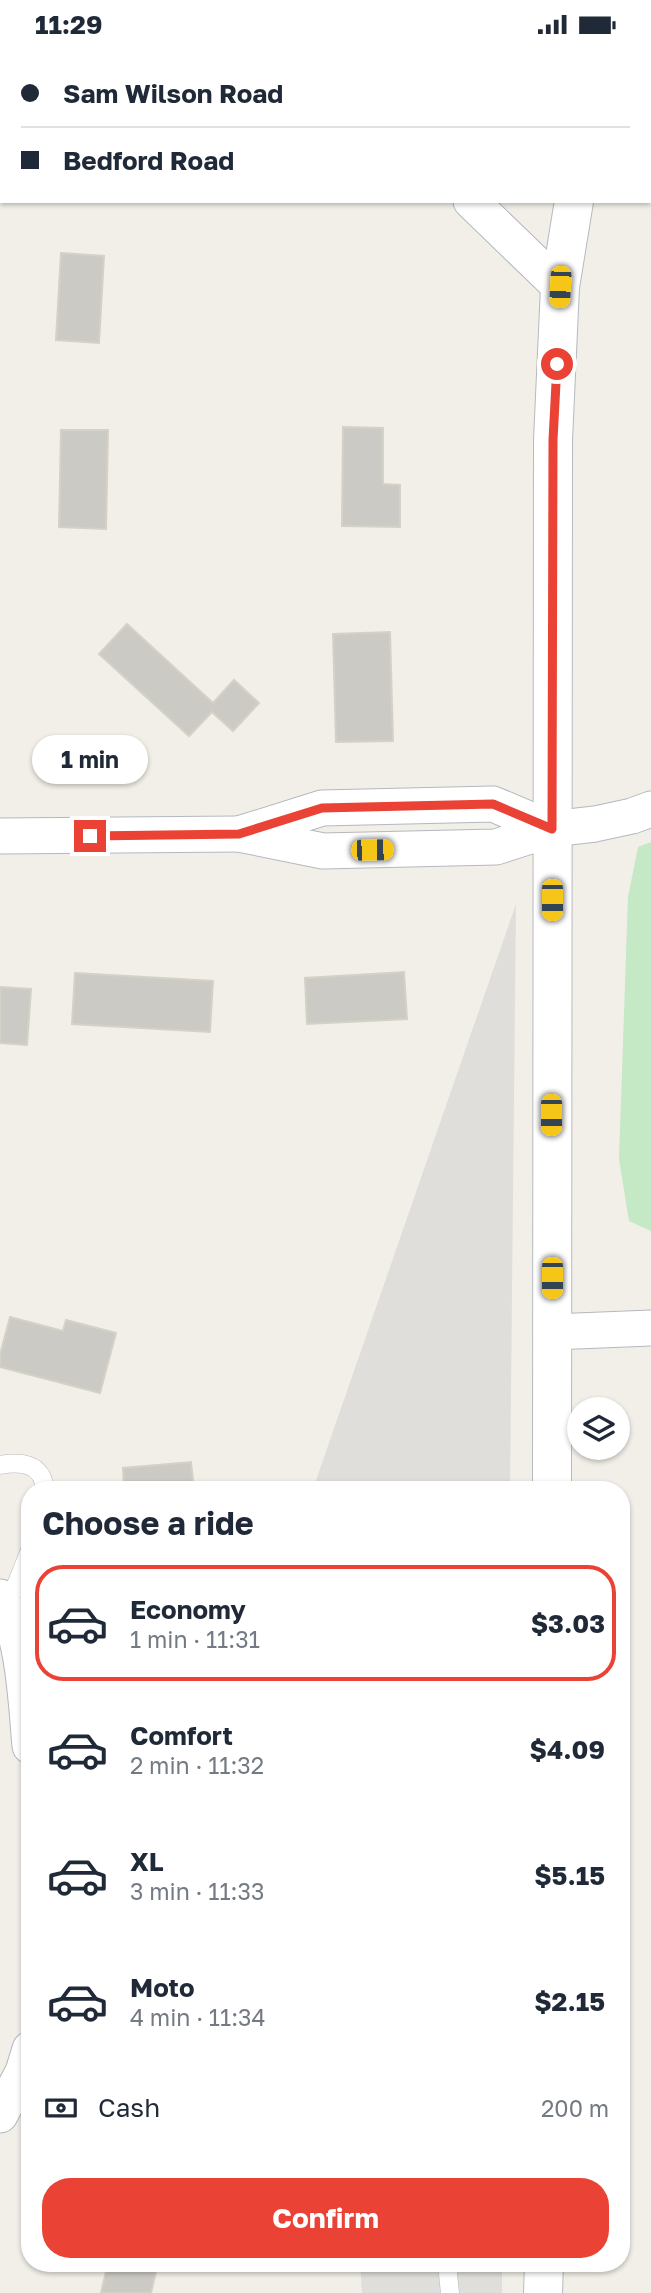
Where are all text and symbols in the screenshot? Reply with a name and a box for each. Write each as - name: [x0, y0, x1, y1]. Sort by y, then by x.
- text: 11:29: [35, 9, 102, 40]
- text: Sam Wilson Road: [63, 78, 283, 109]
- text: Bedford Road: [63, 145, 234, 176]
- car: [549, 265, 572, 309]
- route start: [541, 348, 573, 380]
- callout: 1 min: [32, 735, 148, 783]
- text: 1 min: [61, 745, 119, 773]
- route end: [74, 820, 106, 852]
- car: [351, 839, 394, 861]
- car: [542, 879, 563, 921]
- car: [541, 1094, 562, 1136]
- car: [542, 1257, 563, 1299]
- map controls: [567, 1397, 630, 1460]
- button: layers: [567, 1397, 630, 1460]
- text: Choose a ride: [42, 1504, 254, 1542]
- icon: car: [46, 1592, 109, 1655]
- text: Economy: [130, 1594, 246, 1625]
- text: $3.03: [531, 1608, 605, 1639]
- text: 1 min · 11:31: [130, 1625, 260, 1653]
- icon: car: [46, 1718, 109, 1781]
- text: Comfort: [130, 1720, 233, 1751]
- text: $4.09: [530, 1734, 605, 1765]
- text: 2 min · 11:32: [130, 1751, 264, 1779]
- icon: car: [46, 1844, 109, 1907]
- text: XL: [130, 1846, 164, 1877]
- text: $5.15: [534, 1860, 605, 1891]
- text: 3 min · 11:33: [130, 1877, 264, 1905]
- icon: car: [46, 1970, 109, 2033]
- text: Moto: [130, 1972, 195, 2003]
- text: $2.15: [534, 1986, 605, 2017]
- text: 4 min · 11:34: [130, 2003, 266, 2031]
- icon: cash: [42, 2089, 80, 2127]
- text: Cash: [98, 2092, 160, 2123]
- text: 200 m: [541, 2094, 609, 2122]
- button: Confirm: [42, 2178, 609, 2258]

